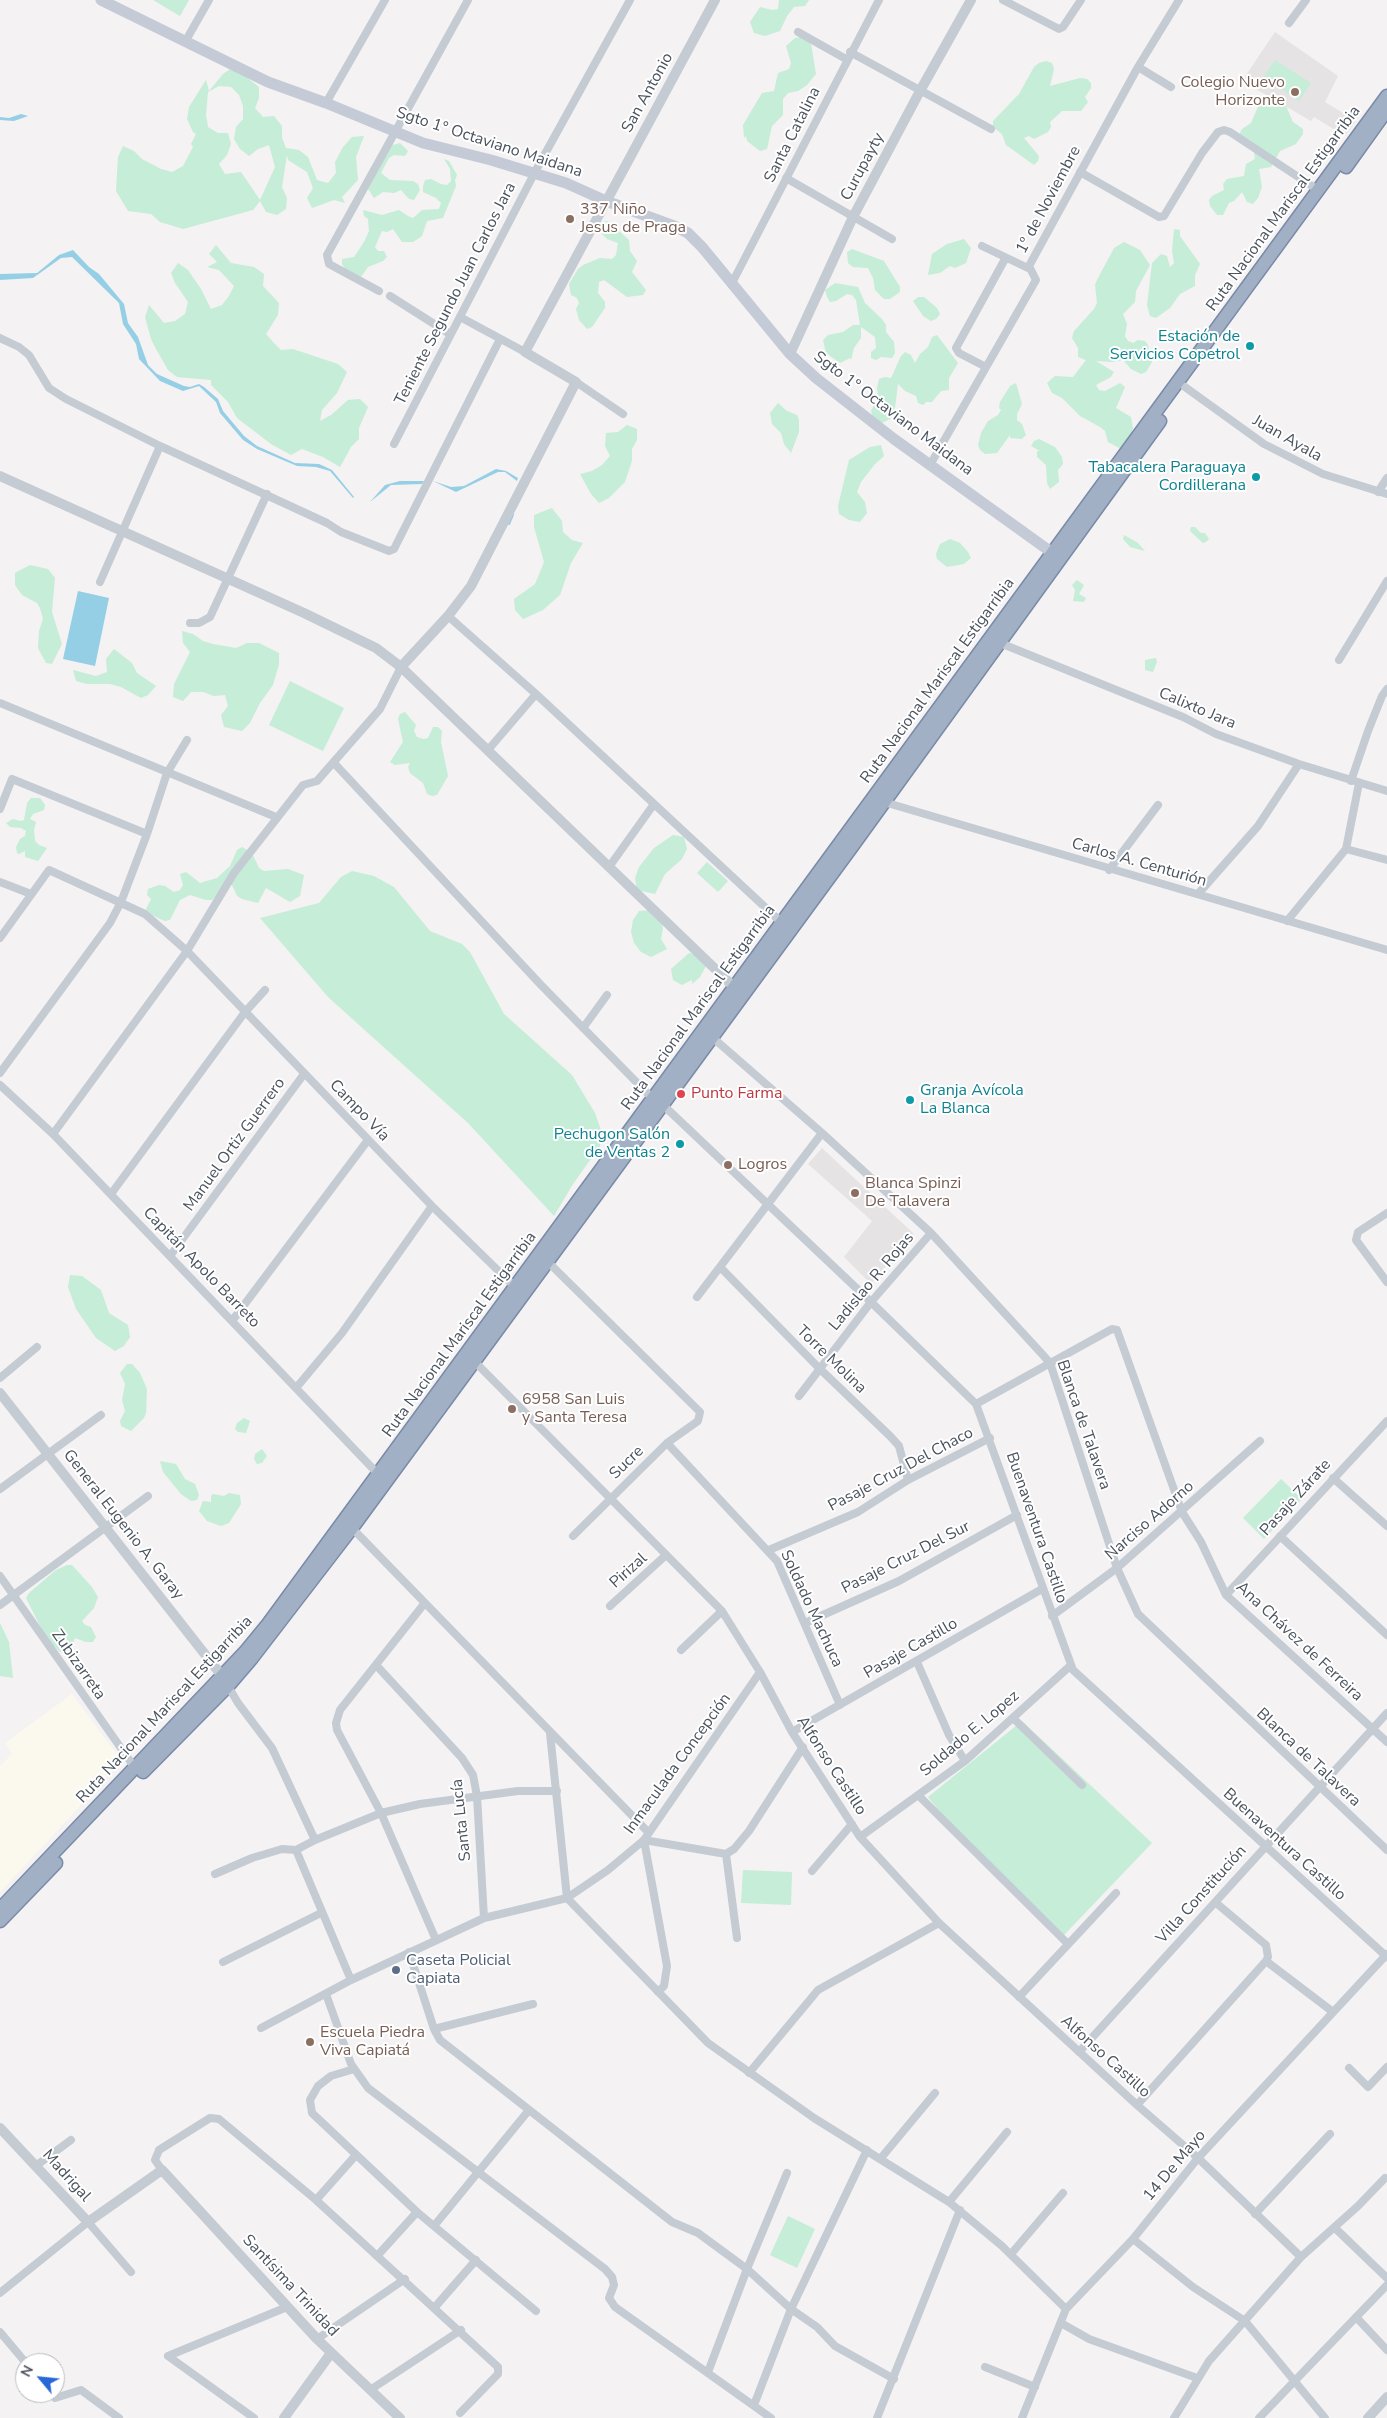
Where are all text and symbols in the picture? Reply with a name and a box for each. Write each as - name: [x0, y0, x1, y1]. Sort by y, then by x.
- street label: San Antonio: [618, 50, 678, 136]
- place label: Colegio Nuevo Horizonte: [1180, 73, 1285, 111]
- street label: Santa Catalina: [761, 84, 825, 186]
- marker: Colegio Nuevo Horizonte: [1289, 86, 1301, 98]
- street label: Ruta Nacional Mariscal Estigarribia: [1203, 103, 1365, 315]
- street label: Sgto 1° Octaviano Maidana: [393, 104, 585, 182]
- street label: Curupayty: [837, 130, 889, 204]
- street label: 1º de Noviembre: [1013, 143, 1085, 257]
- street label: Teniente Segundo Juan Carlos Jara: [391, 179, 521, 409]
- place label: 337 Niño Jesus de Praga: [580, 200, 686, 238]
- marker: 337 Niño Jesus de Praga: [564, 213, 576, 225]
- place label: Estación de Servicios Copetrol: [1110, 327, 1240, 365]
- marker: Estación de Servicios Copetrol: [1244, 340, 1256, 352]
- street label: Sgto 1° Octaviano Maidana: [809, 348, 977, 480]
- street label: Juan Ayala: [1249, 411, 1325, 467]
- place label: Tabacalera Paraguaya Cordillerana: [1088, 458, 1246, 496]
- marker: Tabacalera Paraguaya Cordillerana: [1250, 471, 1262, 483]
- street label: Ruta Nacional Mariscal Estigarribia: [857, 575, 1019, 787]
- street label: Calixto Jara: [1155, 684, 1239, 734]
- street label: Carlos A. Centurión: [1069, 835, 1209, 891]
- street label: Ruta Nacional Mariscal Estigarribia: [618, 902, 780, 1114]
- street label: Manuel Ortiz Guerrero: [180, 1075, 290, 1215]
- street label: Campo Vía: [325, 1076, 393, 1146]
- place label: Granja Avícola La Blanca: [920, 1081, 1024, 1119]
- place label: Punto Farma: [691, 1084, 782, 1104]
- marker: Punto Farma: [675, 1088, 687, 1100]
- marker: Granja Avícola La Blanca: [904, 1094, 916, 1106]
- place label: Pechugon Salón de Ventas 2: [554, 1125, 670, 1163]
- marker: Pechugon Salón de Ventas 2: [674, 1138, 686, 1150]
- place label: Logros: [738, 1155, 787, 1175]
- marker: Logros: [722, 1159, 734, 1171]
- place label: Blanca Spinzi De Talavera: [865, 1174, 961, 1212]
- marker: Blanca Spinzi De Talavera: [849, 1187, 861, 1199]
- street label: Capitán Apolo Barreto: [138, 1204, 264, 1332]
- street label: Ruta Nacional Mariscal Estigarribia: [379, 1229, 541, 1441]
- street label: Ladislao R. Rojas: [825, 1229, 919, 1335]
- street label: Torre Molina: [792, 1322, 870, 1398]
- street label: Blanca de Talavera: [1052, 1358, 1114, 1492]
- place label: 6958 San Luis y Santa Teresa: [522, 1390, 627, 1428]
- marker: 6958 San Luis y Santa Teresa: [506, 1403, 518, 1415]
- street label: Pasaje Cruz Del Chaco: [825, 1424, 977, 1516]
- street label: Sucre: [606, 1442, 648, 1484]
- street label: General Eugenio A. Garay: [59, 1446, 187, 1604]
- street label: Buenaventura Castillo: [1001, 1450, 1071, 1606]
- street label: Pasaje Zárate: [1257, 1456, 1335, 1540]
- street label: Narciso Adorno: [1102, 1477, 1198, 1565]
- street label: Pasaje Cruz Del Sur: [839, 1517, 973, 1599]
- street label: Soldado Machuca: [775, 1547, 847, 1671]
- street label: Pirizal: [606, 1549, 652, 1593]
- street label: Ana Chávez de Ferreira: [1232, 1578, 1366, 1706]
- street label: Ruta Nacional Mariscal Estigarribia: [73, 1612, 257, 1808]
- street label: Pasaje Castillo: [861, 1614, 961, 1684]
- street label: Zubizarreta: [47, 1626, 109, 1704]
- street label: Soldado E. Lopez: [917, 1687, 1023, 1781]
- street label: Inmaculada Concepción: [620, 1690, 736, 1838]
- street label: Blanca de Talavera: [1252, 1705, 1364, 1811]
- street label: Alfonso Castillo: [792, 1713, 870, 1819]
- street label: Santa Lucía: [448, 1778, 476, 1862]
- street label: Buenaventura Castillo: [1219, 1785, 1349, 1905]
- street label: Villa Constitución: [1153, 1842, 1251, 1948]
- place label: Caseta Policial Capiata: [406, 1951, 511, 1989]
- marker: Caseta Policial Capiata: [390, 1964, 402, 1976]
- street label: Alfonso Castillo: [1056, 2012, 1154, 2102]
- place label: Escuela Piedra Viva Capiatá: [320, 2023, 425, 2061]
- marker: Escuela Piedra Viva Capiatá: [304, 2036, 316, 2048]
- street label: 14 De Mayo: [1140, 2127, 1210, 2205]
- street label: Madrigal: [38, 2146, 94, 2206]
- street label: Santísima Trinidad: [238, 2231, 342, 2341]
- north arrow: [15, 2353, 65, 2403]
- text: N: [16, 2362, 38, 2380]

